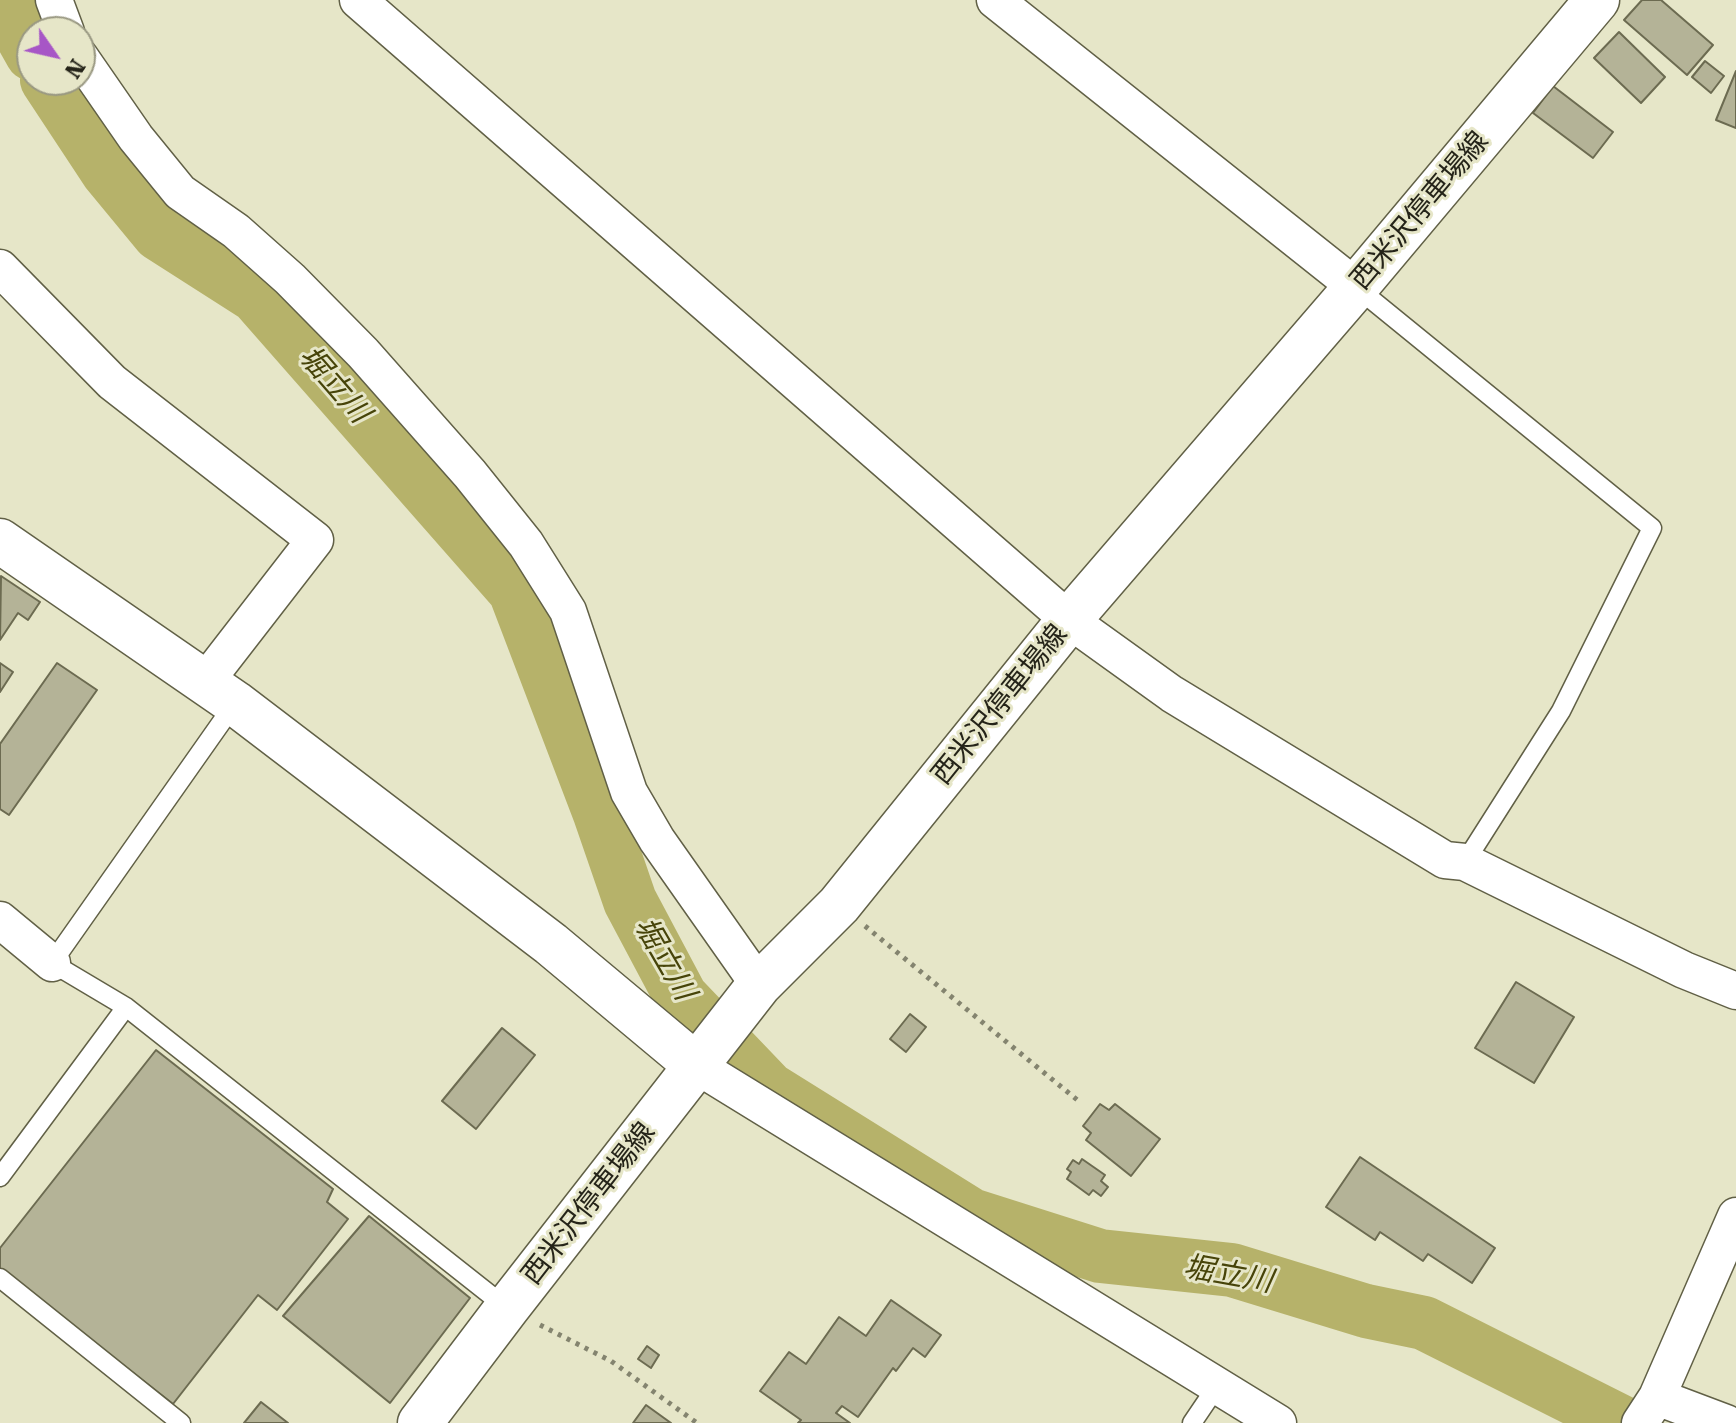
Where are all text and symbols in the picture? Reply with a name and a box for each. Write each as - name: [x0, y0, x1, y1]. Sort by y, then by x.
- north arrow: [16, 16, 96, 96]
- text: N: [60, 55, 90, 83]
- street label: 西米沢停車場線: [1344, 125, 1496, 297]
- water label: 堀立川: [291, 339, 377, 431]
- street label: 西米沢停車場線: [925, 618, 1075, 792]
- water label: 堀立川: [626, 911, 702, 1007]
- street label: 西米沢停車場線: [515, 1116, 663, 1292]
- water label: 堀立川: [1181, 1249, 1275, 1301]

